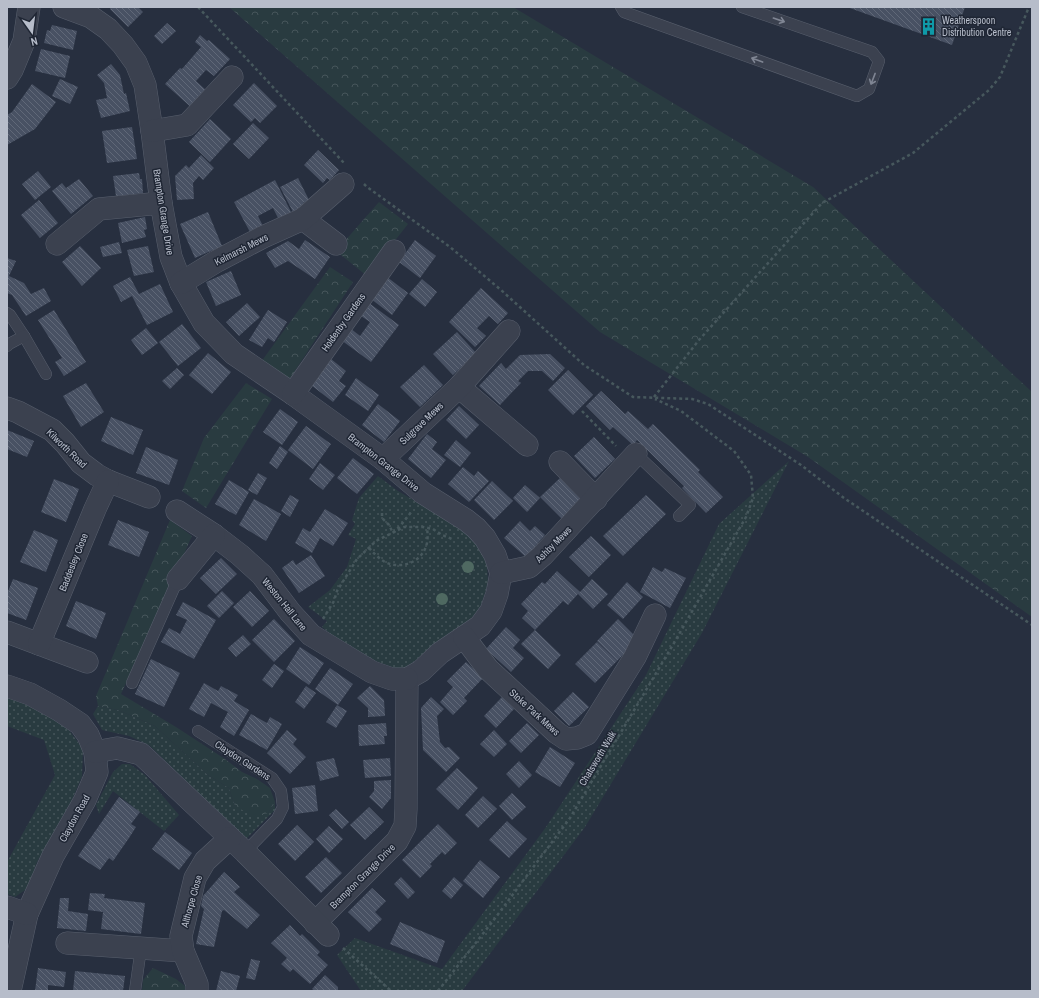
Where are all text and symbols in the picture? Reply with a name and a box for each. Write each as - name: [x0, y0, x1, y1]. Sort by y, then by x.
- north arrow: [12, 12, 52, 52]
- place label: Weatherspoon Distribution Centre: [942, 14, 1012, 39]
- one-way arrow: [773, 16, 785, 24]
- building icon: Weatherspoon Distribution Centre: [919, 16, 939, 36]
- text: N: [30, 34, 39, 49]
- one-way arrow: [751, 55, 763, 63]
- one-way arrow: [868, 73, 876, 85]
- street label: Brampton Grange Drive: [150, 168, 177, 257]
- street label: Kelmarsh Mews: [212, 230, 270, 268]
- street label: Holdenby Gardens: [318, 291, 368, 354]
- street label: Sulgrave Mews: [397, 399, 446, 448]
- street label: Kilworth Road: [44, 426, 90, 471]
- street label: Brampton Grange Drive: [345, 430, 422, 495]
- street label: Ashby Mews: [532, 523, 574, 566]
- street label: Baddesley Close: [56, 531, 91, 593]
- street label: Weston Hall Lane: [259, 575, 310, 634]
- street label: Stoke Park Mews: [507, 686, 563, 739]
- street label: Chatsworth Walk: [576, 728, 619, 788]
- street label: Claydon Gardens: [212, 738, 273, 783]
- street label: Claydon Road: [56, 792, 93, 844]
- street label: Brampton Grange Drive: [327, 841, 398, 912]
- street label: Althorpe Close: [178, 873, 205, 930]

